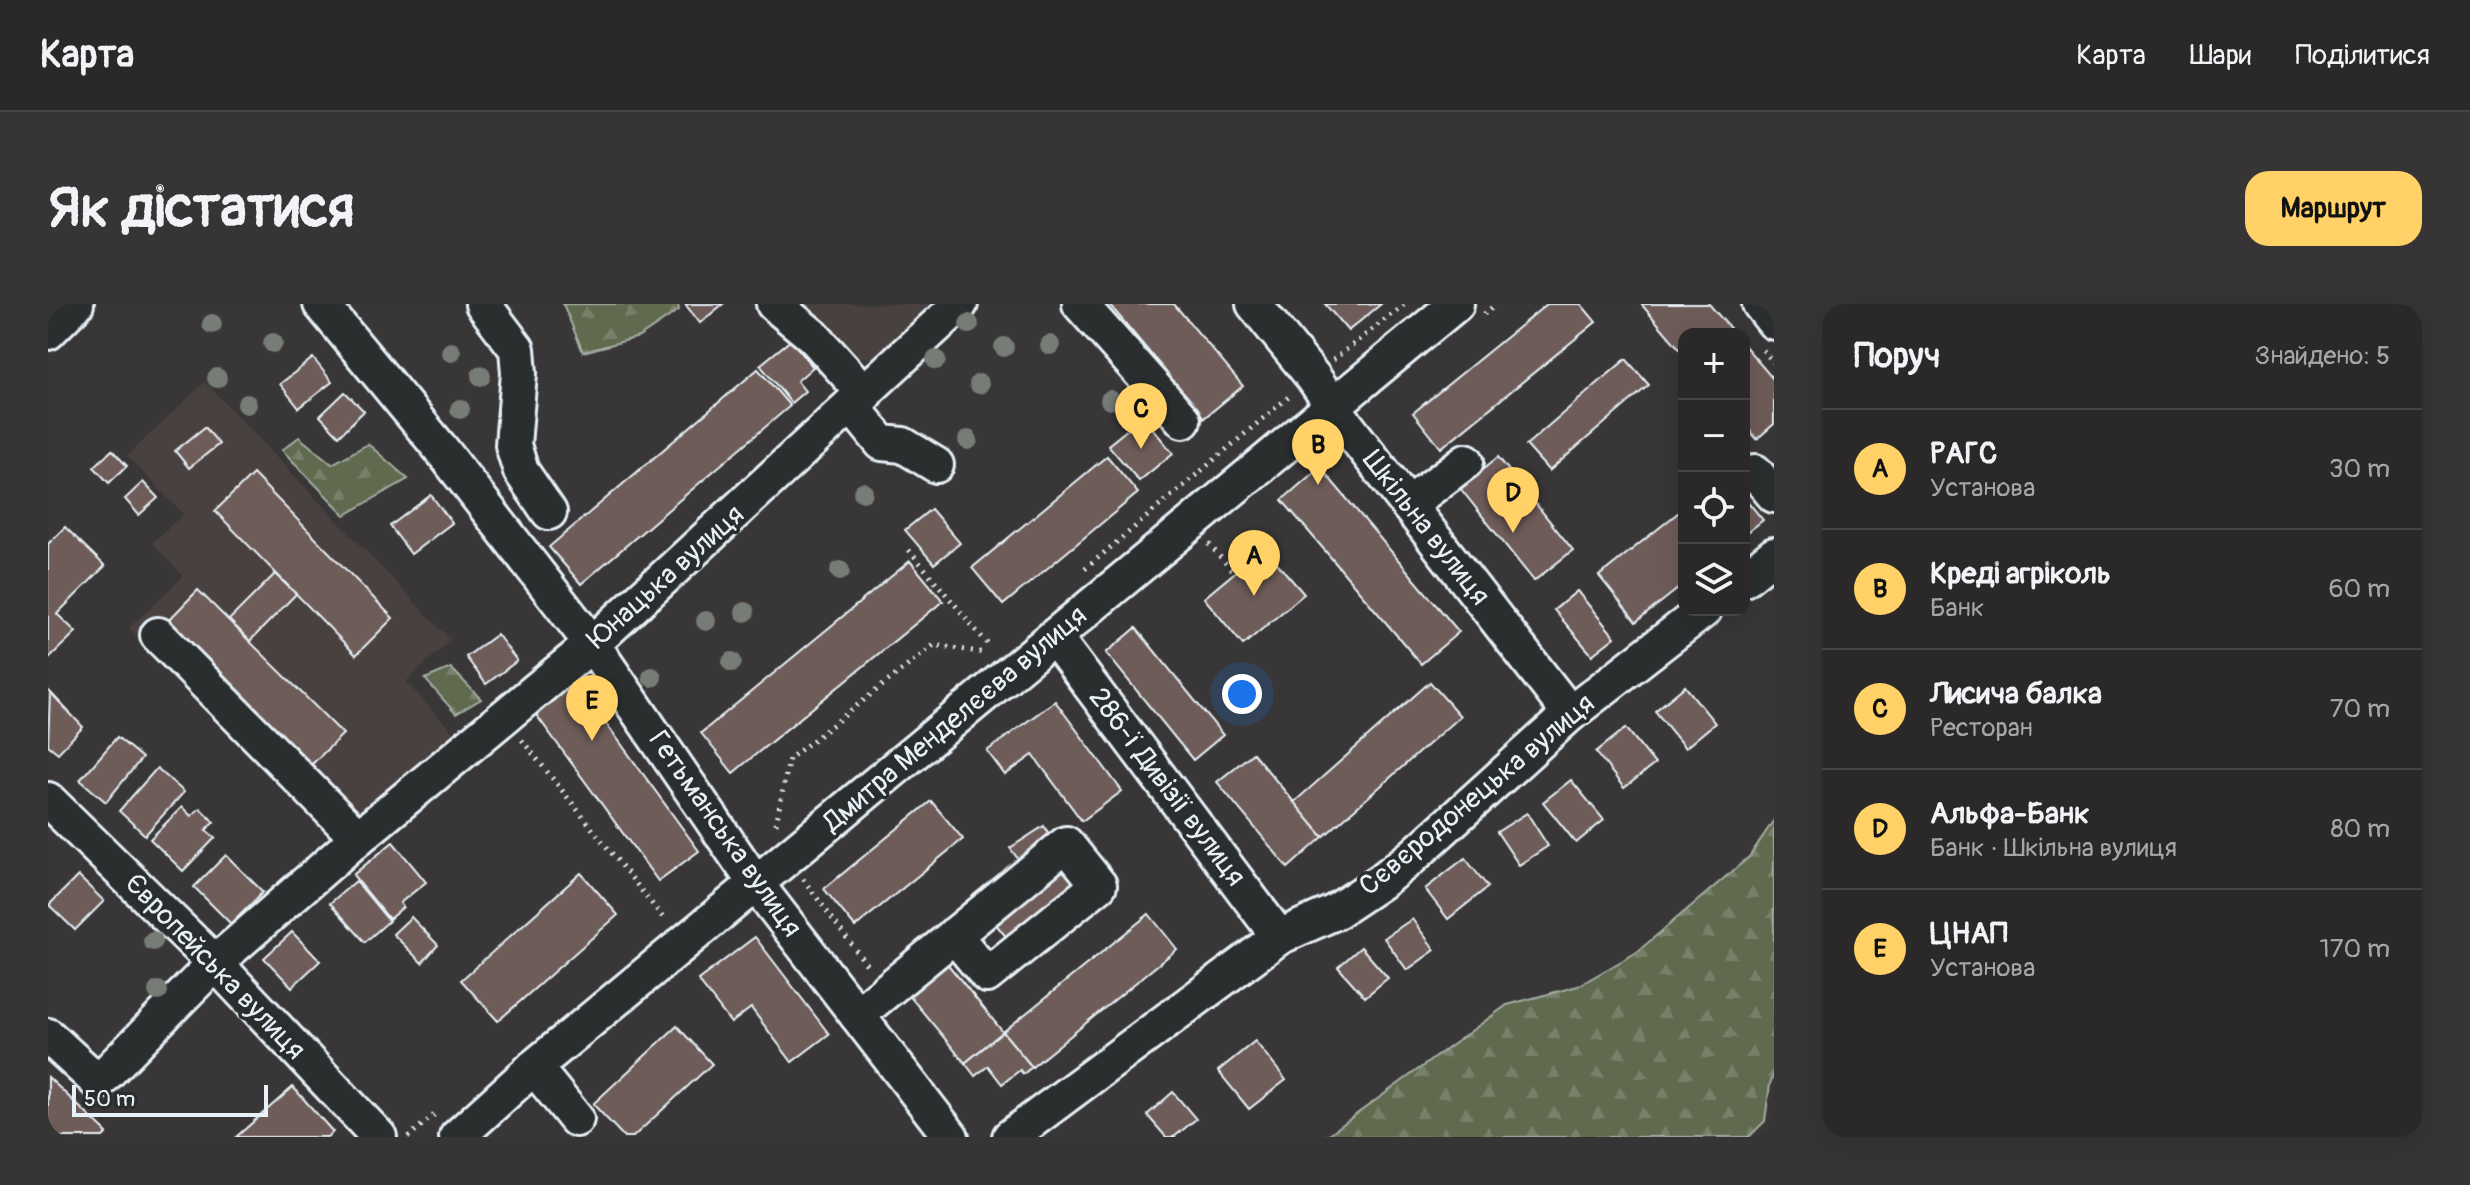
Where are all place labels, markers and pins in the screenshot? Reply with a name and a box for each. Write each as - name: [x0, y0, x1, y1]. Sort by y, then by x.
- pin: C: [1115, 383, 1167, 449]
- pin: B: [1292, 419, 1344, 485]
- pin: D: [1487, 467, 1539, 533]
- pin: A: [1228, 530, 1280, 596]
- pin: E: [566, 675, 618, 741]

